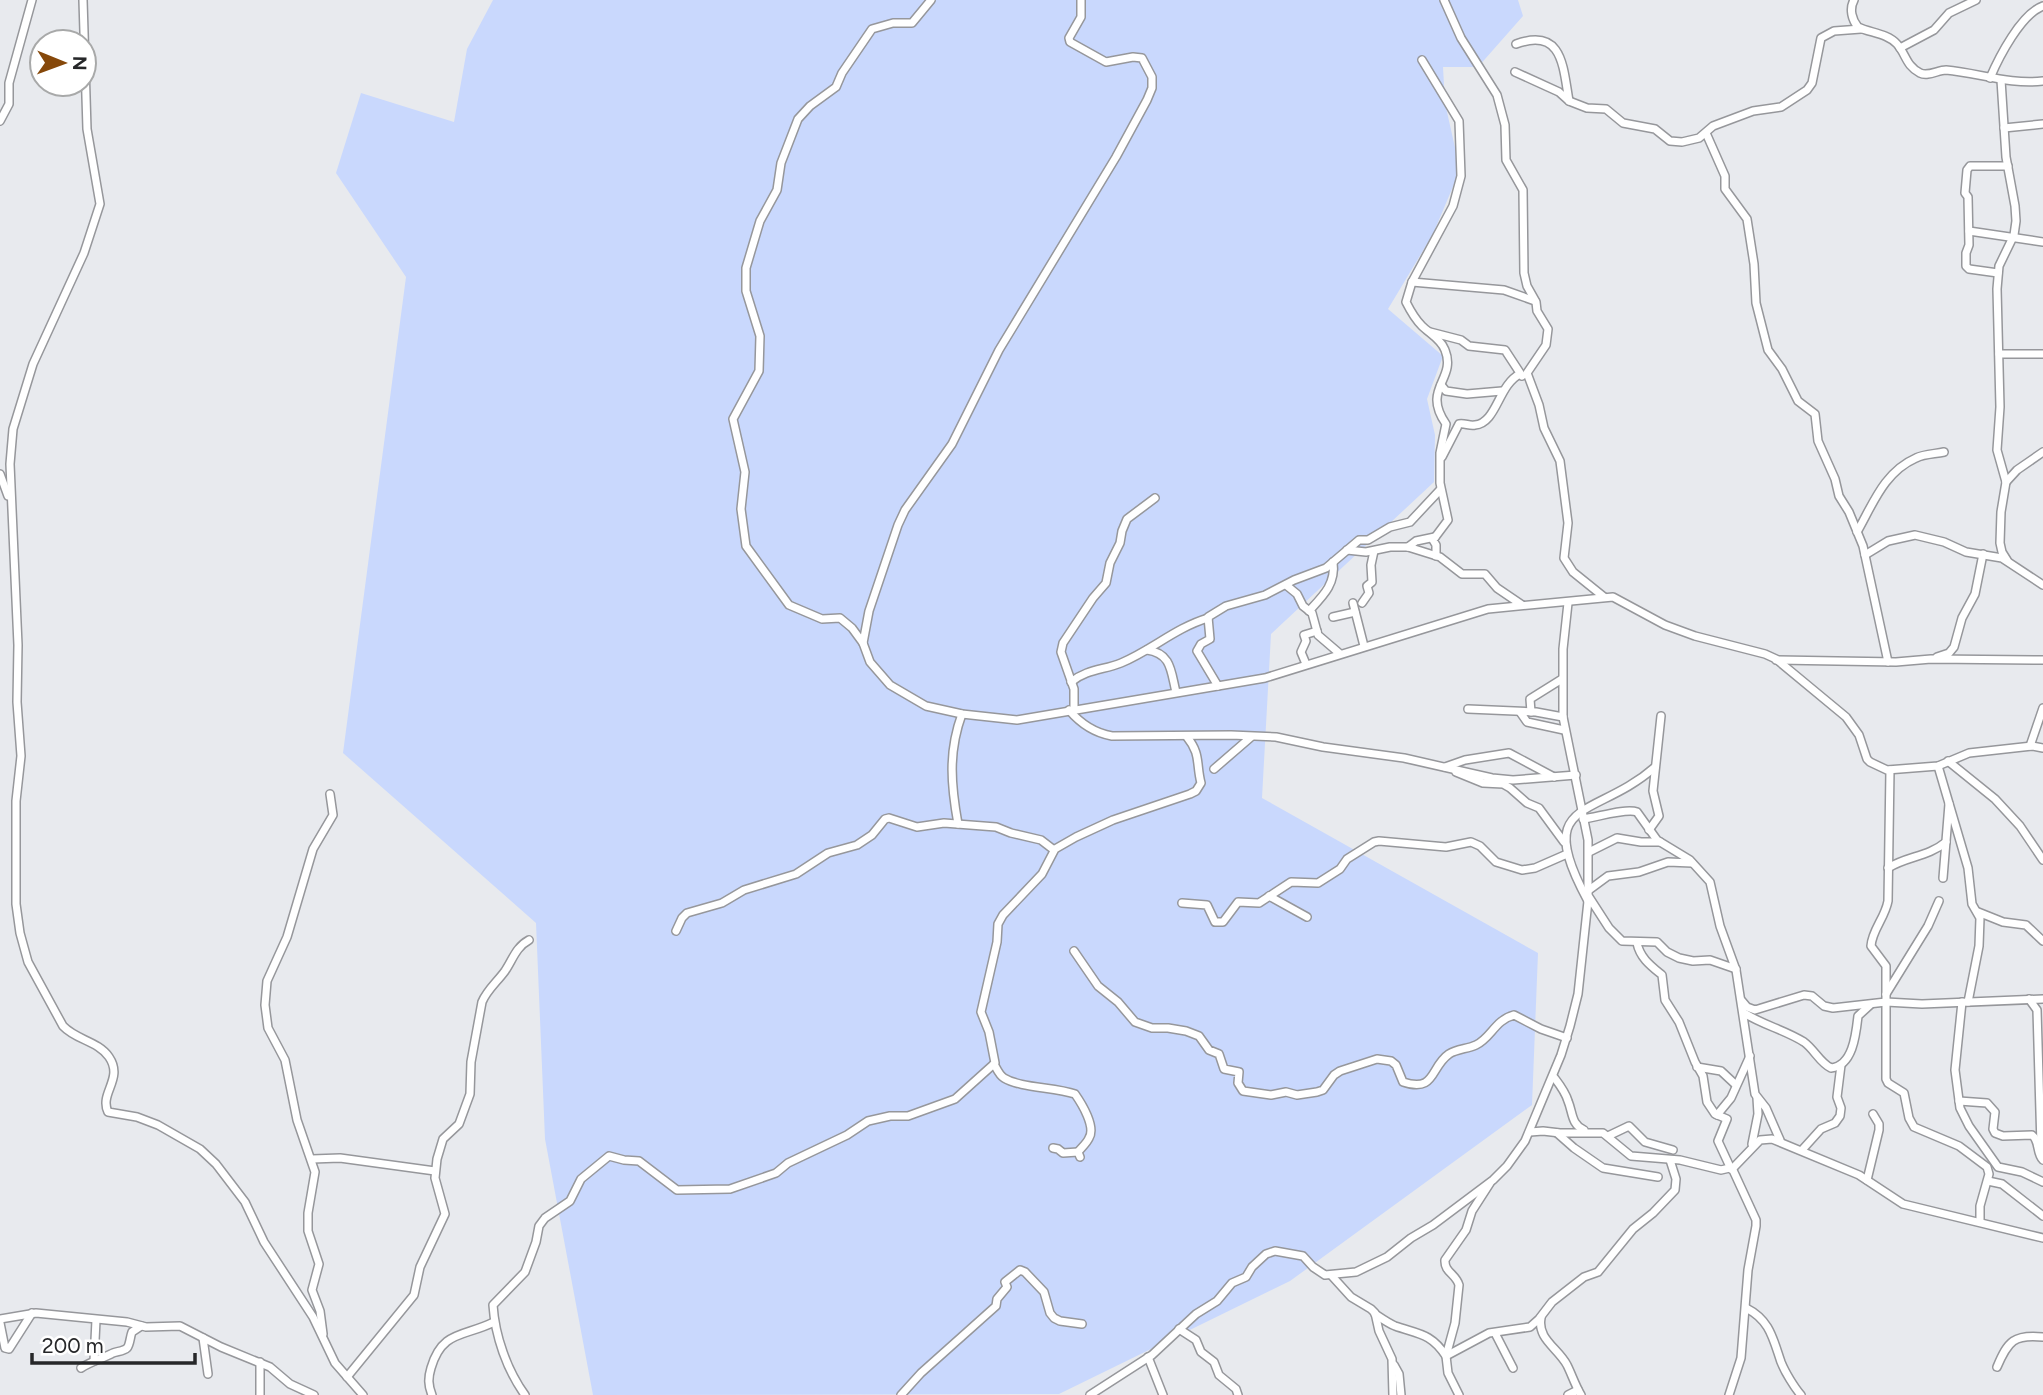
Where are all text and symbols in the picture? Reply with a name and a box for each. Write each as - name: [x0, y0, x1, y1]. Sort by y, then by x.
- north arrow: [28, 28, 98, 98]
- text: N: [68, 56, 91, 71]
- scale bar: [32, 1322, 194, 1366]
- text: 200 m: [42, 1333, 104, 1358]

